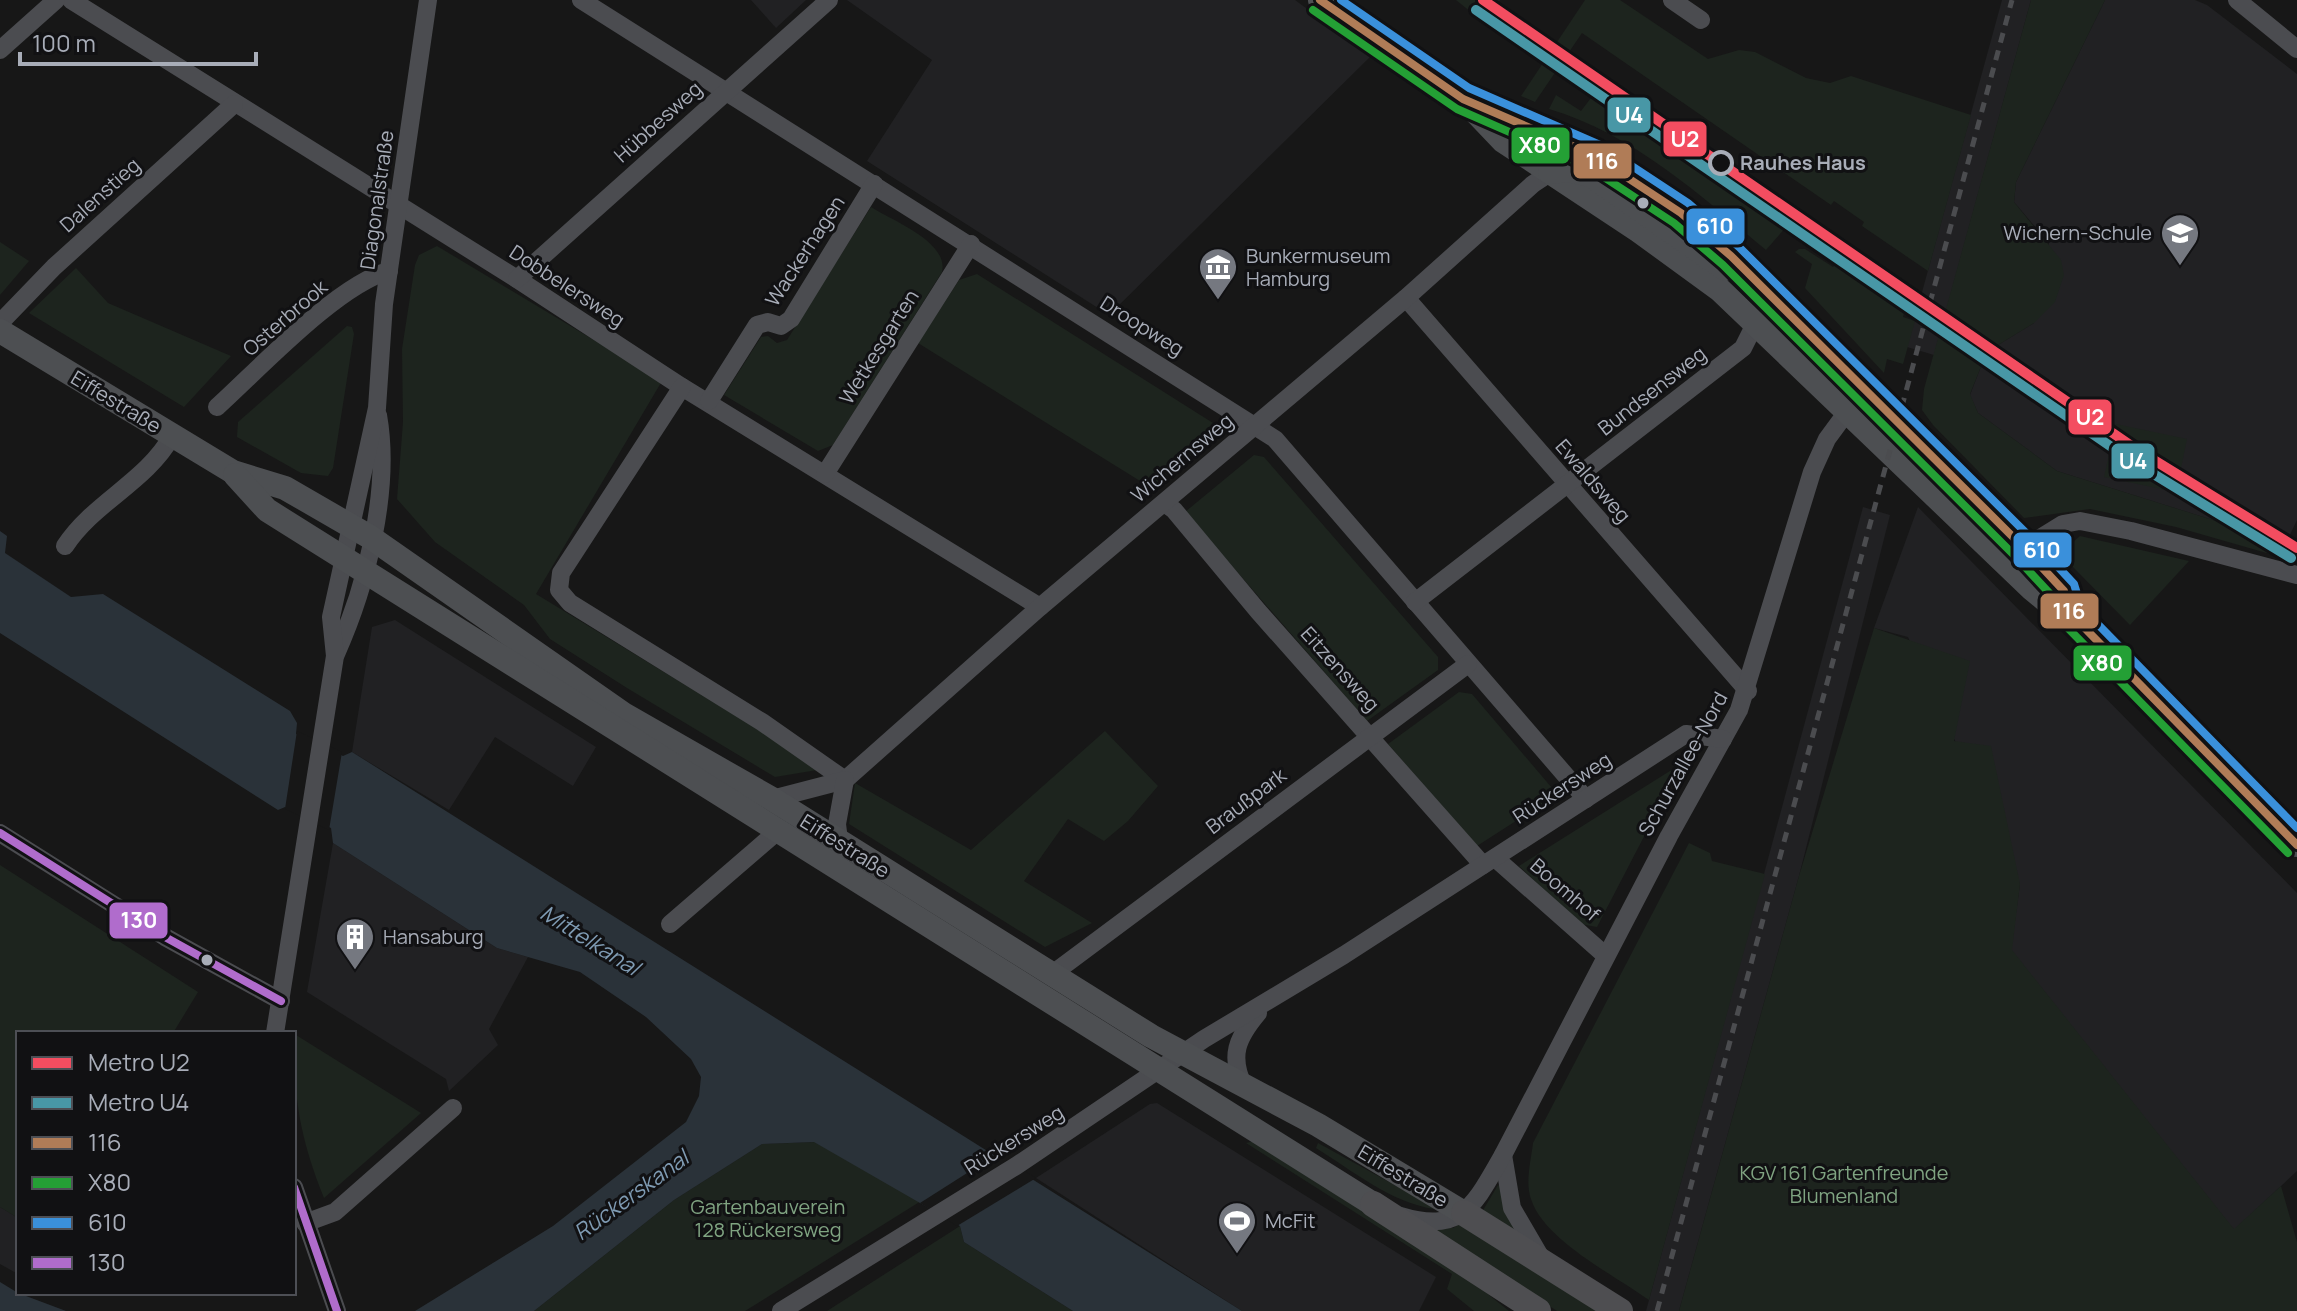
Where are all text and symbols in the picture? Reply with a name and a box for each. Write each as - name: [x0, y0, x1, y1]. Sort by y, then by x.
- scale bar: [20, 16, 256, 66]
- text: 100 m: [32, 26, 96, 59]
- street label: Hübbesweg: [608, 75, 707, 168]
- line badge: U4: [1606, 96, 1652, 134]
- text: U4: [1615, 100, 1643, 130]
- line badge: U2: [1662, 120, 1708, 158]
- text: U2: [1671, 124, 1699, 154]
- line badge: X80: [1510, 126, 1571, 165]
- street label: Diagonalstraße: [353, 128, 400, 271]
- text: X80: [1519, 130, 1561, 160]
- line badge: 116: [1572, 142, 1633, 180]
- text: 116: [1586, 146, 1618, 176]
- place label: Rauhes Haus: [1740, 149, 1866, 176]
- street label: Dalenstieg: [54, 151, 146, 238]
- marker: Rauhes Haus: [1709, 151, 1733, 175]
- street label: Wackerhagen: [759, 190, 850, 311]
- unlabelled marker: [1635, 195, 1651, 211]
- line badge: 610: [1685, 207, 1746, 246]
- text: 610: [1696, 211, 1734, 241]
- school or university icon: Wichern-Schule: [2159, 212, 2201, 267]
- place label: Wichern-Schule: [2003, 219, 2152, 246]
- street label: Dobbelersweg: [504, 238, 630, 333]
- place label: Bunkermuseum Hamburg: [1246, 242, 1391, 292]
- museum icon: Bunkermuseum Hamburg: [1197, 246, 1239, 301]
- street label: Osterbrook: [237, 273, 334, 362]
- street label: Wetkesgarten: [833, 284, 925, 409]
- street label: Droopweg: [1095, 289, 1189, 362]
- street label: Bundsensweg: [1592, 340, 1711, 441]
- street label: Eiffestraße: [66, 364, 166, 439]
- line badge: U2: [2067, 398, 2113, 436]
- text: U2: [2076, 402, 2104, 432]
- street label: Wichernsweg: [1125, 407, 1238, 508]
- street label: Ewaldsweg: [1550, 433, 1637, 528]
- line badge: U4: [2110, 442, 2156, 480]
- text: U4: [2119, 446, 2147, 476]
- line badge: 610: [2012, 531, 2073, 569]
- text: 610: [2023, 535, 2061, 565]
- line badge: 116: [2039, 592, 2100, 630]
- text: 116: [2053, 596, 2085, 626]
- street label: Eitzensweg: [1295, 620, 1386, 717]
- line badge: X80: [2072, 644, 2133, 682]
- text: X80: [2081, 648, 2123, 678]
- street label: Schurzallee-Nord: [1632, 687, 1733, 841]
- street label: Rückersweg: [1507, 746, 1616, 830]
- street label: Braußpark: [1200, 761, 1292, 840]
- street label: Eiffestraße: [795, 807, 895, 884]
- street label: Boomhof: [1525, 852, 1606, 927]
- water label: Mittelkanal: [535, 898, 648, 984]
- line badge: 130: [108, 901, 169, 940]
- text: 130: [121, 905, 157, 935]
- building icon: Hansaburg: [334, 916, 376, 971]
- place label: Hansaburg: [383, 923, 484, 950]
- unlabelled marker: [199, 952, 215, 968]
- legend: [16, 1031, 296, 1295]
- text: Metro U2: [88, 1045, 190, 1078]
- text: Metro U4: [88, 1085, 190, 1118]
- street label: Rückersweg: [959, 1098, 1069, 1181]
- text: 116: [88, 1125, 122, 1158]
- street label: Eiffestraße: [1353, 1138, 1453, 1213]
- water label: Rückerskanal: [567, 1141, 697, 1247]
- park label: KGV 161 Gartenfreunde Blumenland: [1740, 1159, 1948, 1209]
- text: X80: [88, 1165, 131, 1198]
- park label: Gartenbauverein 128 Rückersweg: [691, 1193, 845, 1243]
- sports icon: McFit: [1216, 1200, 1258, 1255]
- text: 610: [88, 1205, 127, 1238]
- place label: McFit: [1265, 1207, 1316, 1234]
- text: 130: [88, 1245, 125, 1278]

